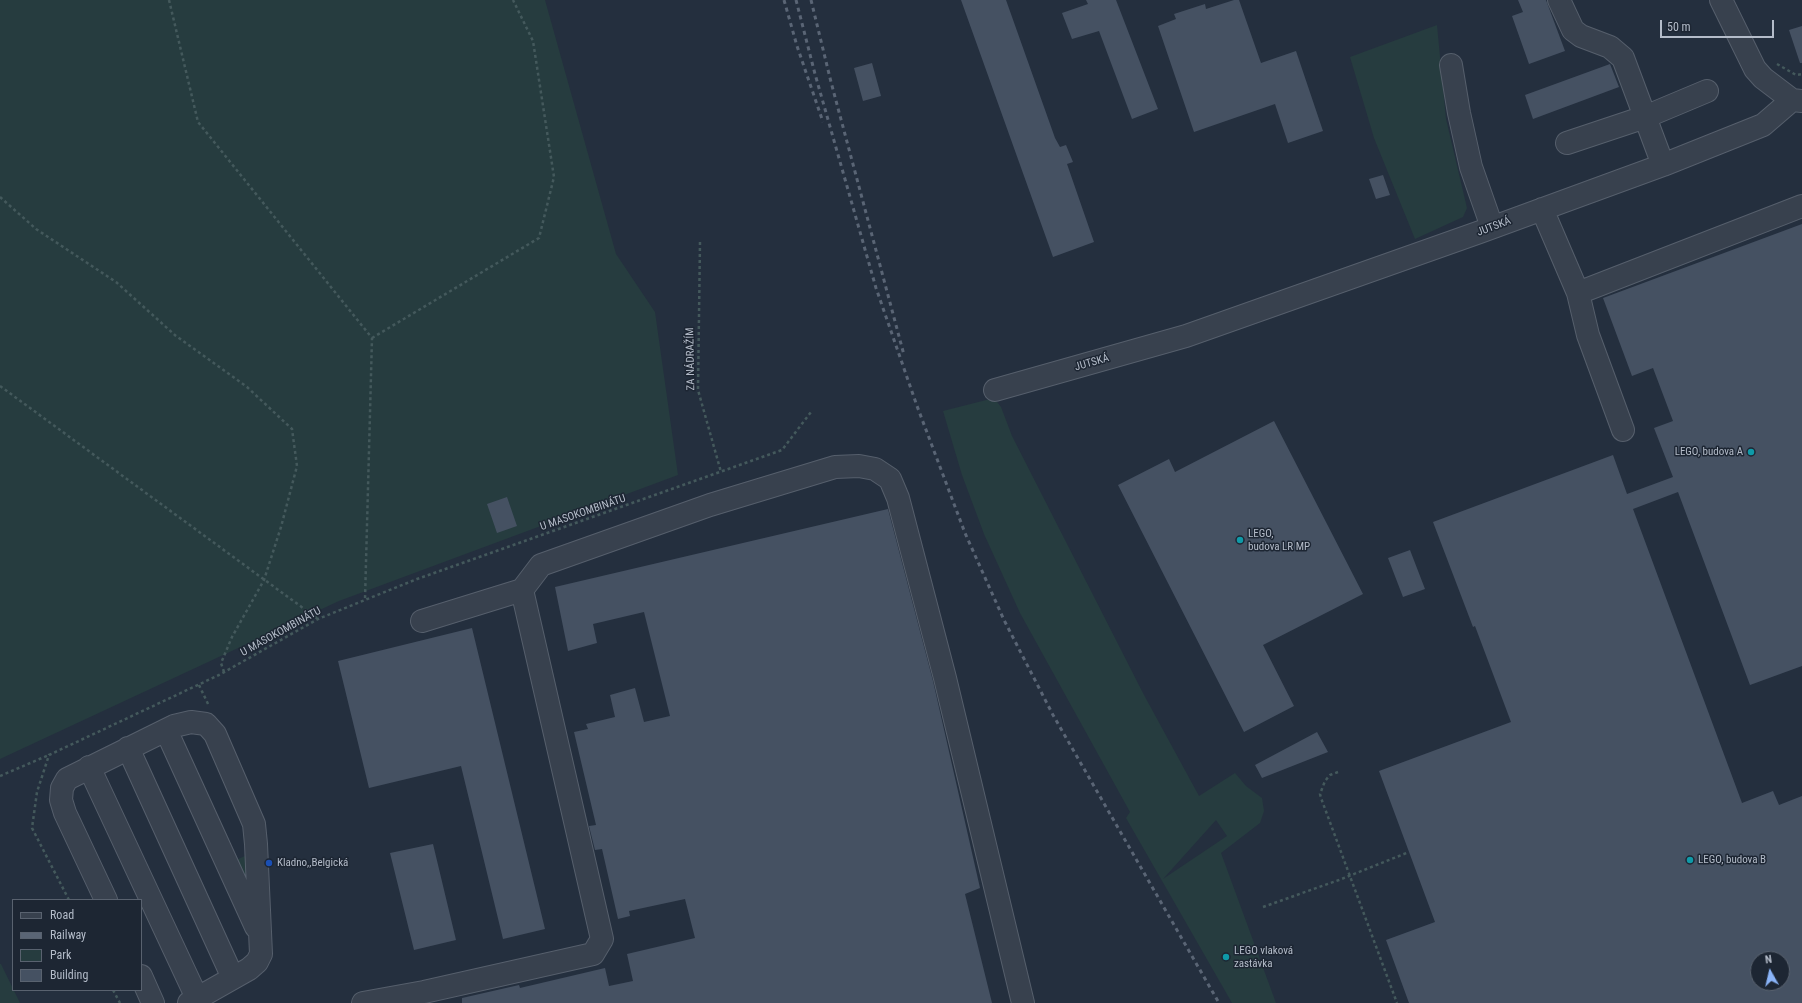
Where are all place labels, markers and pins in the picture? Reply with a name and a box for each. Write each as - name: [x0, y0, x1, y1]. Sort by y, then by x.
- place label: LEGO, budova A: [1675, 445, 1743, 459]
- marker: LEGO, budova A: [1746, 447, 1756, 457]
- place label: LEGO, budova LR MP: [1248, 527, 1310, 553]
- marker: LEGO, budova LR MP: [1235, 535, 1245, 545]
- place label: LEGO, budova B: [1698, 853, 1766, 867]
- marker: LEGO, budova B: [1685, 855, 1695, 865]
- place label: Kladno,,Belgická: [277, 856, 348, 870]
- marker: Kladno,,Belgická: [264, 858, 274, 868]
- place label: LEGO vlaková zastávka: [1234, 944, 1293, 970]
- marker: LEGO vlaková zastávka: [1221, 952, 1231, 962]

